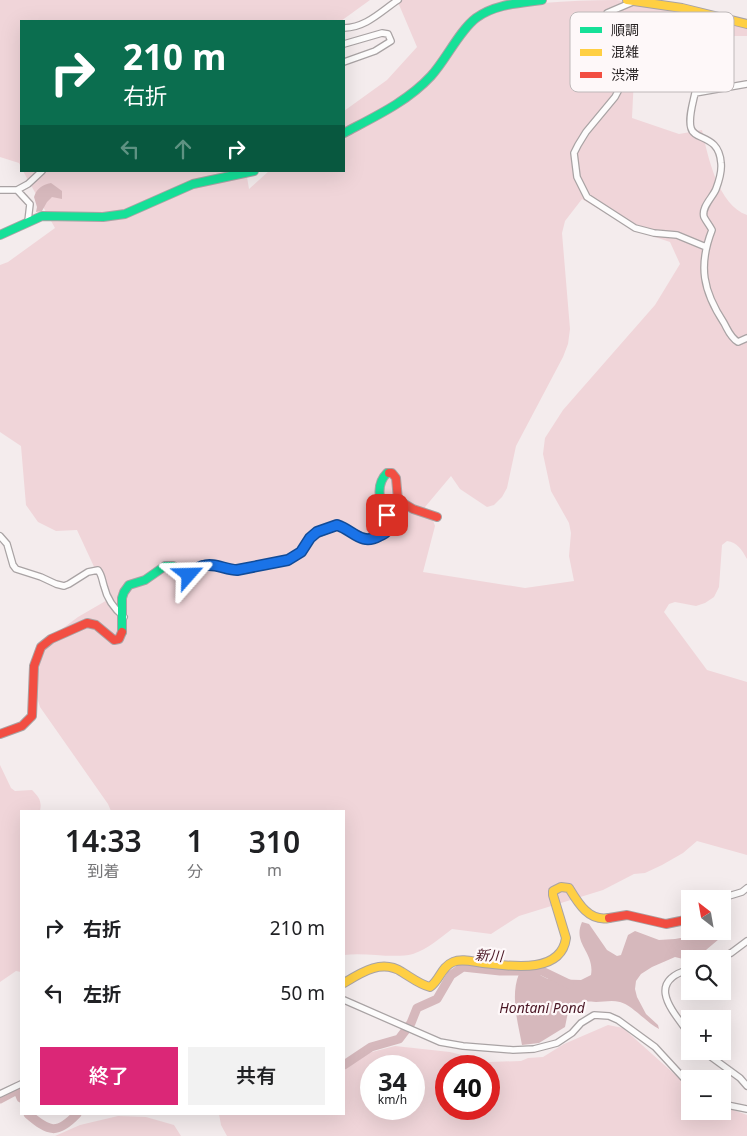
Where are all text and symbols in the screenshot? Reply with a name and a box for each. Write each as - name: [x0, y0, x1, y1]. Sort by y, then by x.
- legend: [570, 12, 734, 92]
- text: 順調: [611, 20, 639, 39]
- text: 210 m: [123, 33, 226, 80]
- icon: right: [40, 40, 105, 105]
- text: 混雑: [611, 42, 639, 61]
- text: 渋滞: [611, 65, 639, 84]
- text: 右折: [123, 80, 167, 110]
- icon: left: [116, 135, 144, 163]
- icon: ahead: [169, 135, 197, 163]
- icon: right: [222, 135, 250, 163]
- pin: [366, 494, 408, 536]
- icon: arrive: [373, 501, 401, 529]
- position arrow: [162, 548, 214, 600]
- text: 14:33: [65, 820, 142, 861]
- text: 1: [187, 820, 204, 861]
- text: 310: [249, 821, 300, 862]
- text: m: [267, 859, 282, 881]
- text: 到着: [87, 860, 119, 882]
- text: 分: [187, 860, 203, 882]
- north arrow: [681, 890, 731, 940]
- map controls: [681, 890, 731, 1120]
- icon: right: [40, 914, 68, 942]
- text: 210 m: [270, 915, 325, 941]
- text: 右折: [83, 916, 121, 942]
- water label: 新川: [475, 945, 505, 965]
- button: search: [681, 950, 731, 1000]
- icon: left: [40, 979, 68, 1007]
- text: 50 m: [281, 980, 325, 1006]
- text: 左折: [83, 981, 121, 1007]
- water label: Hontani Pond: [499, 998, 586, 1017]
- button: +: [681, 1010, 731, 1060]
- button: 終了: [40, 1047, 178, 1105]
- button: 共有: [188, 1047, 325, 1105]
- speed limit sign: 40: [435, 1055, 500, 1120]
- text: 34: [378, 1064, 407, 1098]
- button: −: [681, 1070, 731, 1120]
- text: km/h: [378, 1091, 407, 1108]

